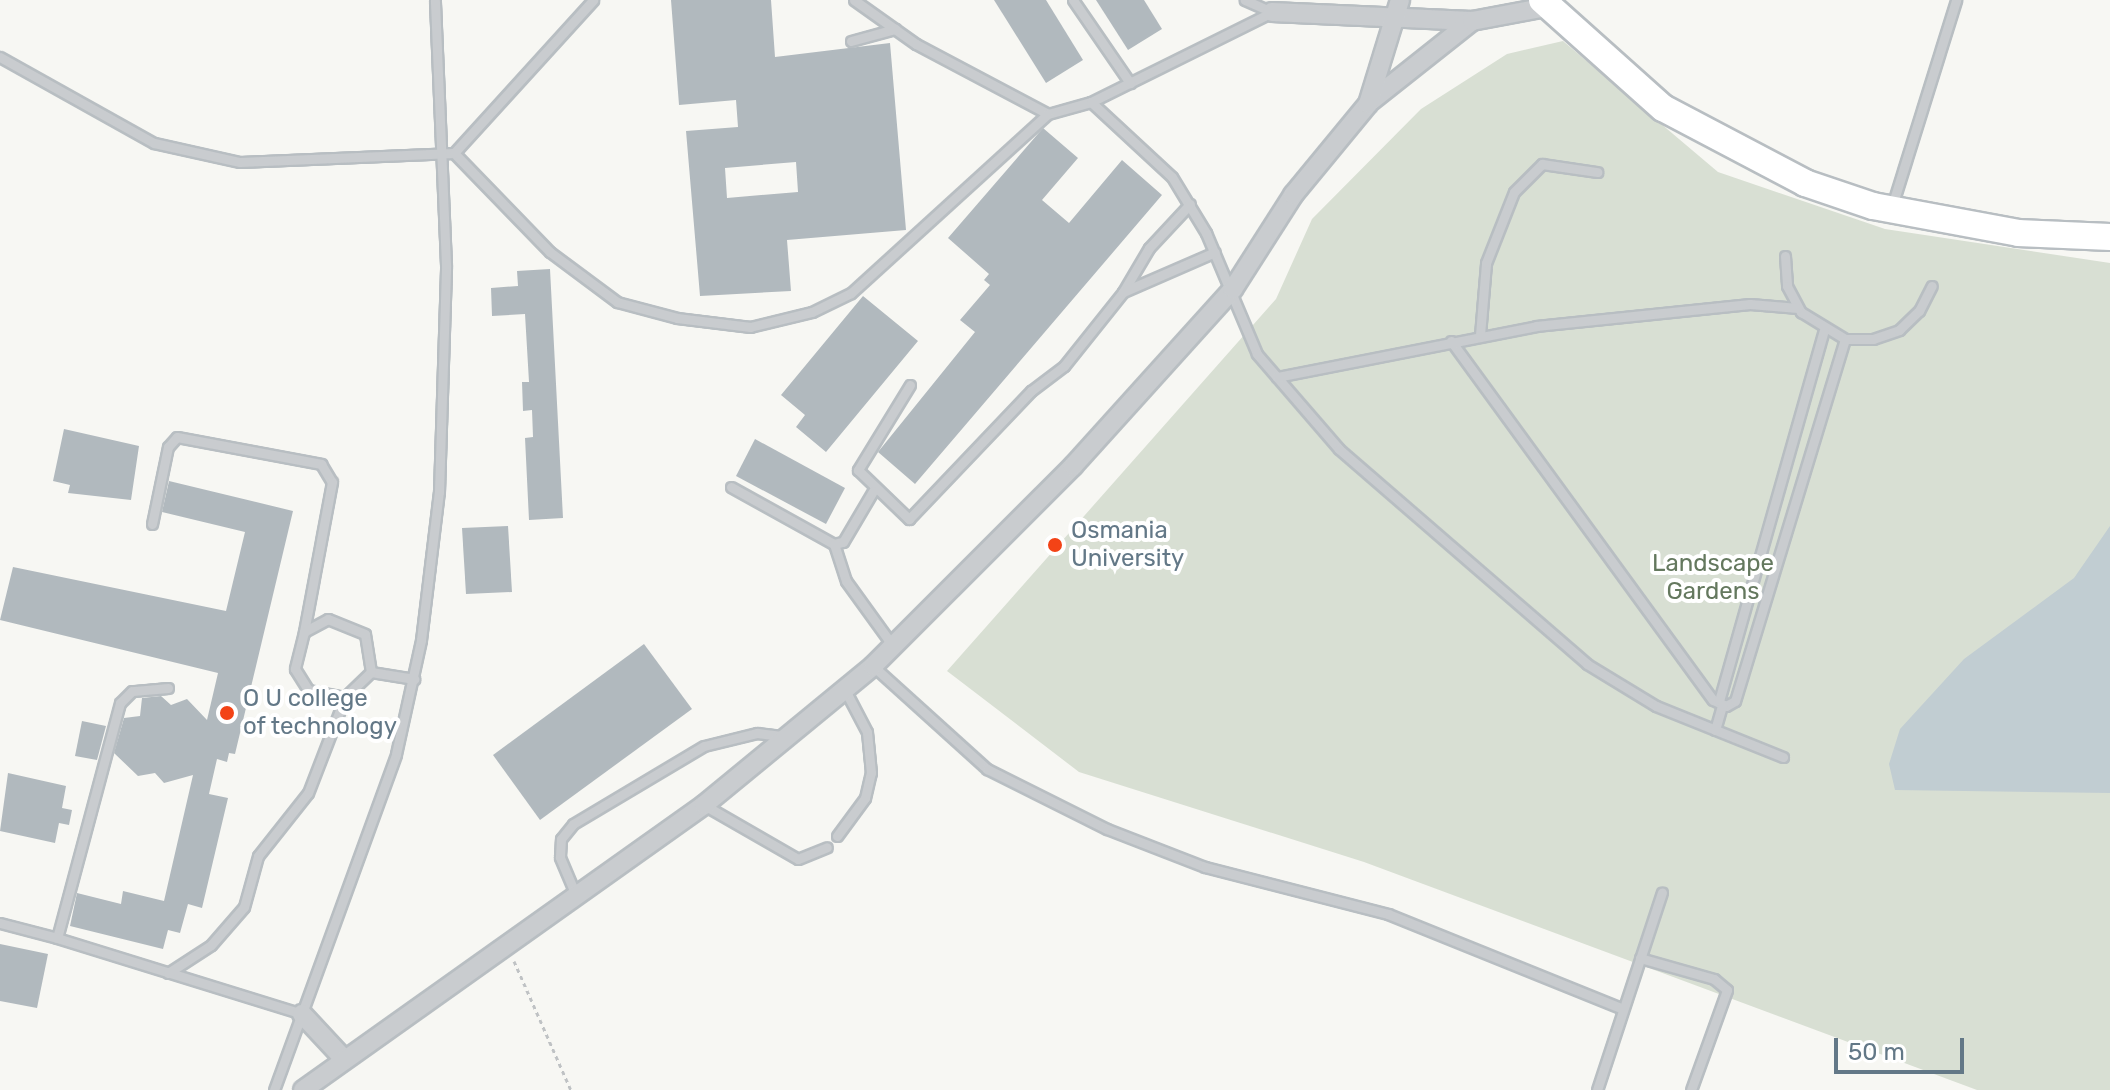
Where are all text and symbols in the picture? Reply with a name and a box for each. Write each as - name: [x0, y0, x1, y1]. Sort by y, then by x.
- place label: Osmania University: [1071, 517, 1184, 573]
- marker: Osmania University: [1046, 536, 1064, 554]
- park label: Landscape Gardens: [1652, 550, 1774, 606]
- place label: O U college of technology: [243, 685, 398, 741]
- marker: O U college of technology: [218, 704, 236, 722]
- scale bar: [1838, 1022, 1968, 1072]
- text: 50 m: [1848, 1038, 1905, 1066]

